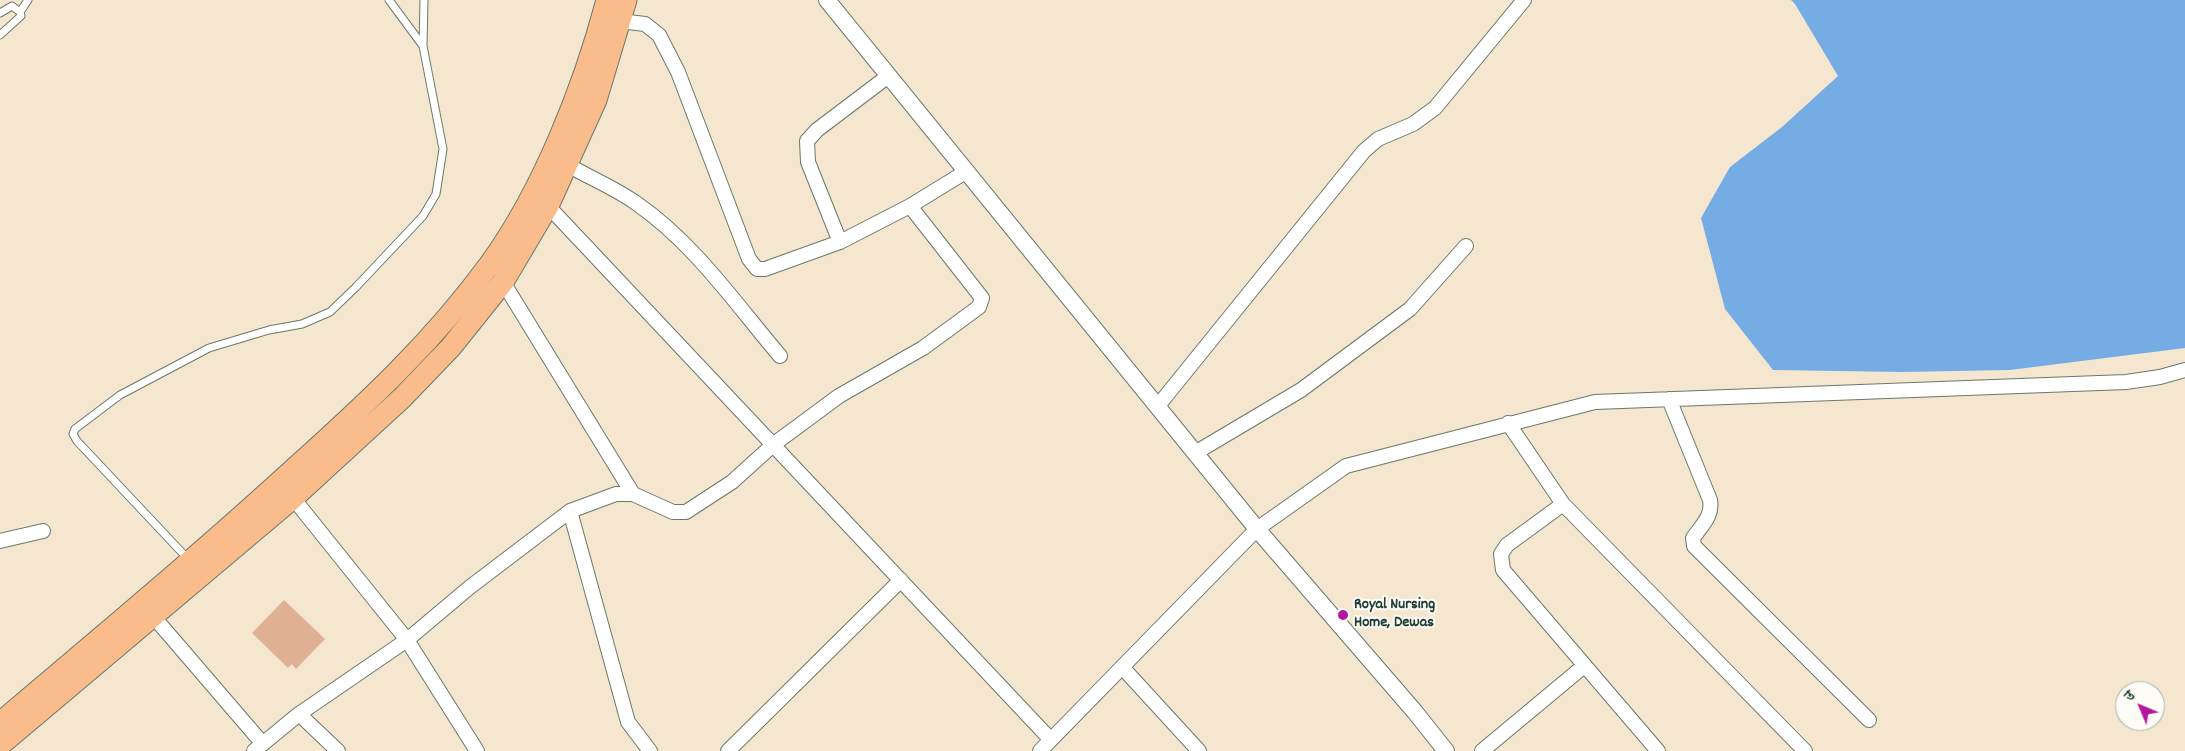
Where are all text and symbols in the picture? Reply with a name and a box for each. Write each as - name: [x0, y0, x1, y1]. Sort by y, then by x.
- place label: Royal Nursing Home, Dewas: [1354, 596, 1435, 634]
- marker: Royal Nursing Home, Dewas: [1336, 608, 1350, 622]
- north arrow: [2115, 681, 2165, 731]
- text: उ: [2120, 686, 2140, 706]

